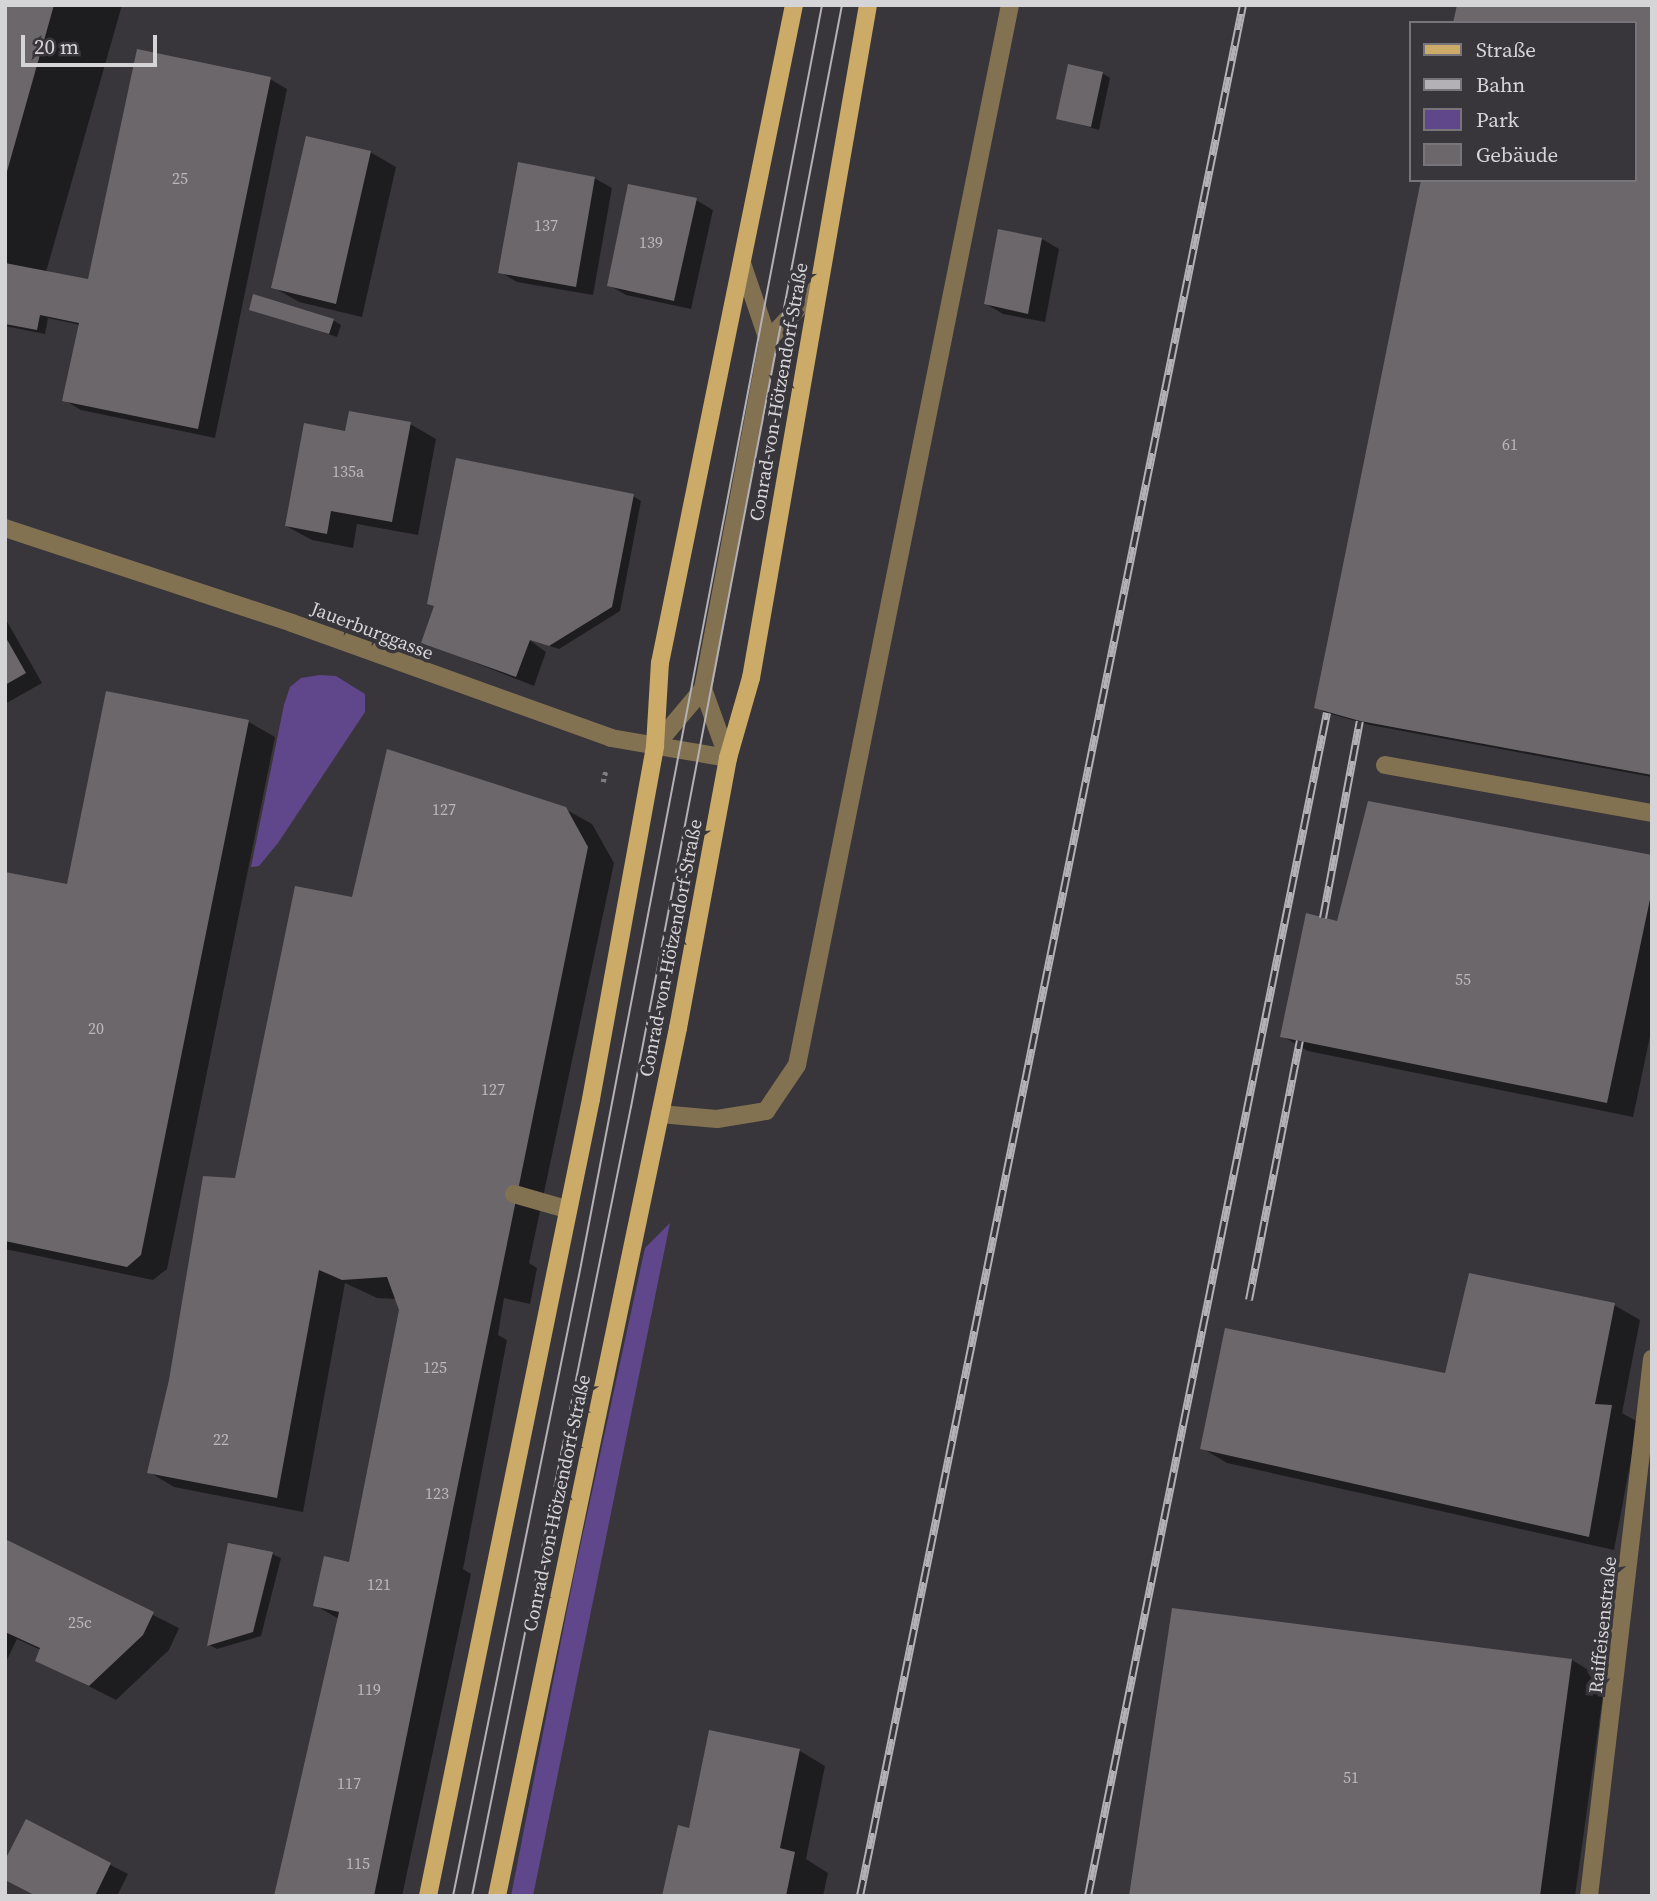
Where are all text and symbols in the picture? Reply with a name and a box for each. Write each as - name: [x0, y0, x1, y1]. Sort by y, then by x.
- scale bar: [24, 21, 161, 65]
- legend: [1408, 21, 1636, 182]
- text: 20 m: [34, 32, 79, 61]
- text: Straße: [1476, 35, 1536, 64]
- text: Bahn: [1476, 70, 1525, 99]
- text: Park: [1476, 105, 1519, 134]
- text: Gebäude: [1476, 140, 1558, 169]
- house number: 25: [172, 168, 188, 188]
- house number: 137: [534, 215, 558, 235]
- house number: 139: [639, 232, 663, 252]
- street label: Conrad-von-Hötzendorf-Straße: [745, 261, 813, 523]
- house number: 61: [1502, 434, 1518, 454]
- house number: 135a: [332, 461, 364, 481]
- street label: Jauerburggasse: [308, 597, 436, 665]
- house number: 127: [432, 799, 456, 819]
- street label: Conrad-von-Hötzendorf-Straße: [635, 817, 707, 1079]
- house number: 55: [1455, 969, 1471, 989]
- house number: 20: [88, 1018, 104, 1038]
- house number: 127: [481, 1079, 505, 1099]
- house number: 125: [423, 1357, 447, 1377]
- street label: Conrad-von-Hötzendorf-Straße: [519, 1373, 595, 1633]
- house number: 22: [213, 1429, 229, 1449]
- house number: 123: [425, 1483, 449, 1503]
- street label: Raiffeisenstraße: [1584, 1555, 1622, 1695]
- house number: 121: [367, 1574, 391, 1594]
- house number: 25c: [68, 1612, 92, 1632]
- house number: 119: [357, 1679, 381, 1699]
- house number: 51: [1343, 1767, 1359, 1787]
- house number: 117: [337, 1773, 361, 1793]
- house number: 115: [346, 1853, 370, 1873]

